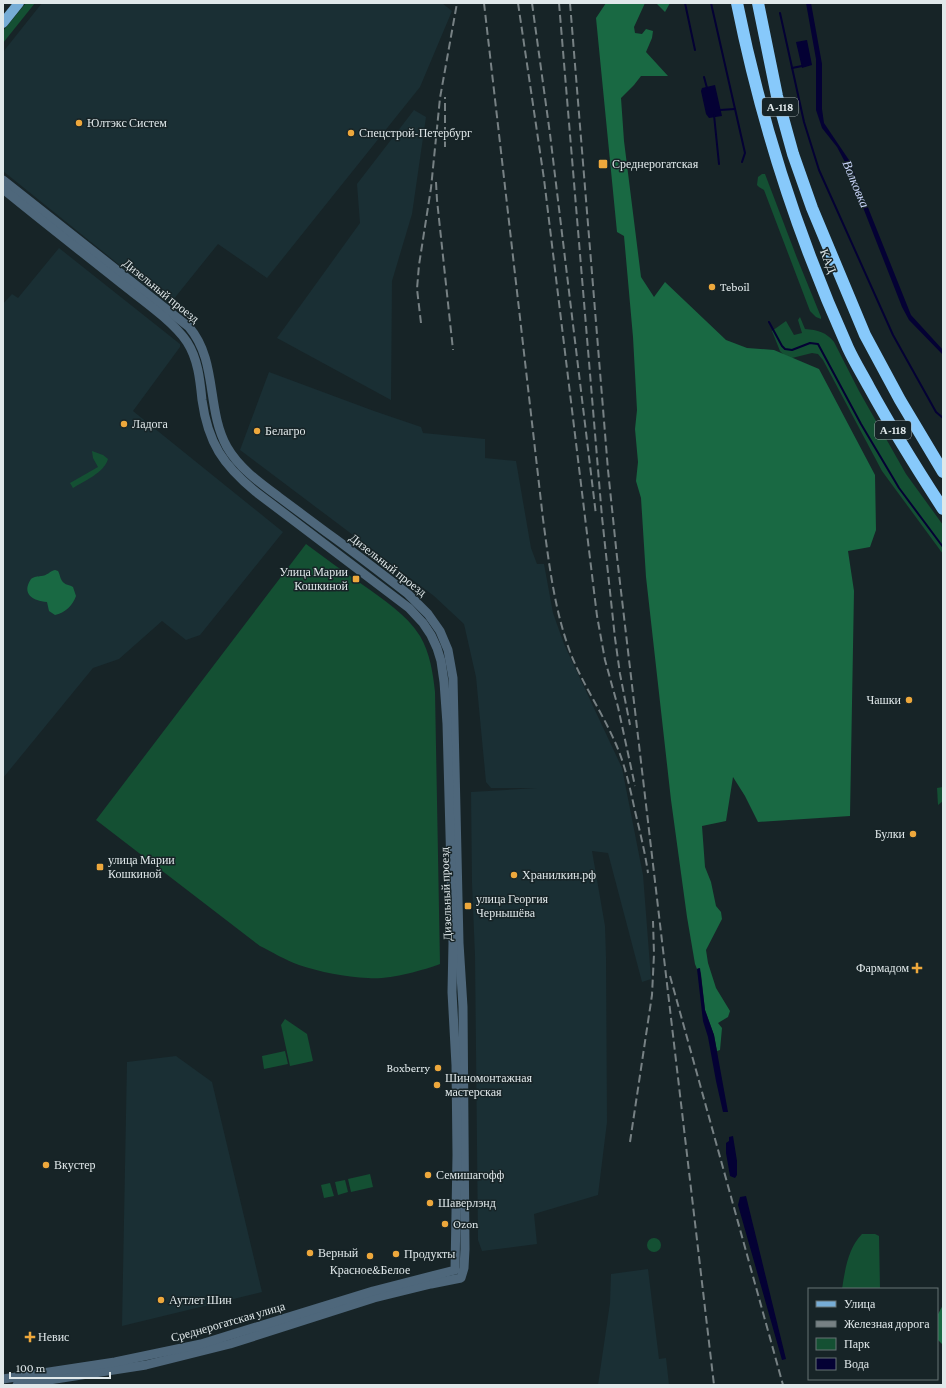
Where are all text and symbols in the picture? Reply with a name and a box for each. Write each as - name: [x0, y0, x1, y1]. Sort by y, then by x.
- road number: А-118: [762, 98, 798, 116]
- place label: Юлтэкс Систем: [87, 116, 167, 130]
- marker: Юлтэкс Систем: [74, 118, 84, 128]
- place label: Спецстрой-Петербург: [359, 126, 472, 140]
- marker: Спецстрой-Петербург: [346, 128, 356, 138]
- place label: Среднерогатская: [612, 157, 699, 171]
- marker: Среднерогатская: [597, 158, 609, 170]
- water label: Волковка: [839, 158, 873, 210]
- street label: КАД: [817, 247, 839, 275]
- street label: Дизельный проезд: [120, 256, 202, 326]
- place label: Teboil: [720, 280, 750, 294]
- marker: Teboil: [707, 282, 717, 292]
- place label: Ладога: [132, 417, 168, 431]
- marker: Ладога: [119, 419, 129, 429]
- road number: А-118: [875, 421, 911, 439]
- place label: Белагро: [265, 424, 305, 438]
- marker: Белагро: [252, 426, 262, 436]
- street label: Дизельный проезд: [347, 531, 429, 599]
- place label: Улица Марии Кошкиной: [280, 565, 349, 593]
- marker: Улица Марии Кошкиной: [351, 574, 361, 584]
- place label: Чашки: [866, 693, 902, 707]
- marker: Чашки: [904, 695, 914, 705]
- place label: Булки: [875, 827, 906, 841]
- marker: Булки: [908, 829, 918, 839]
- street label: Дизельный проезд: [437, 847, 455, 941]
- place label: улица Марии Кошкиной: [108, 853, 175, 881]
- marker: улица Марии Кошкиной: [95, 862, 105, 872]
- place label: Хранилкин.рф: [522, 868, 596, 882]
- marker: Хранилкин.рф: [509, 870, 519, 880]
- place label: улица Георгия Чернышёва: [476, 892, 549, 920]
- marker: улица Георгия Чернышёва: [463, 901, 473, 911]
- place label: Фармадом: [856, 961, 909, 975]
- marker: Фармадом: [912, 963, 922, 973]
- place label: Boxberry: [387, 1061, 430, 1075]
- marker: Boxberry: [433, 1063, 443, 1073]
- place label: Шиномонтажная мастерская: [445, 1071, 532, 1099]
- marker: Шиномонтажная мастерская: [432, 1080, 442, 1090]
- place label: Вкустер: [54, 1158, 96, 1172]
- marker: Вкустер: [41, 1160, 51, 1170]
- place label: Семишагофф: [436, 1168, 504, 1182]
- marker: Семишагофф: [423, 1170, 433, 1180]
- place label: Шаверлэнд: [438, 1196, 496, 1210]
- marker: Шаверлэнд: [425, 1198, 435, 1208]
- place label: Ozon: [453, 1217, 479, 1231]
- marker: Ozon: [440, 1219, 450, 1229]
- place label: Верный: [318, 1246, 359, 1260]
- place label: Продукты: [404, 1247, 455, 1261]
- marker: Верный: [305, 1248, 315, 1258]
- marker: Продукты: [391, 1249, 401, 1259]
- marker: Красное&Белое: [365, 1251, 375, 1261]
- place label: Красное&Белое: [330, 1263, 410, 1277]
- legend: [808, 1288, 938, 1380]
- place label: Аутлет Шин: [169, 1293, 232, 1307]
- marker: Аутлет Шин: [156, 1295, 166, 1305]
- text: Улица: [844, 1297, 876, 1311]
- street label: Среднерогатская улица: [169, 1299, 287, 1345]
- text: Железная дорога: [844, 1317, 930, 1331]
- place label: Невис: [38, 1330, 69, 1344]
- marker: Невис: [25, 1332, 35, 1342]
- text: Парк: [844, 1337, 870, 1351]
- scale bar: [10, 1354, 110, 1380]
- text: Вода: [844, 1357, 870, 1371]
- text: 100 m: [16, 1361, 46, 1375]

